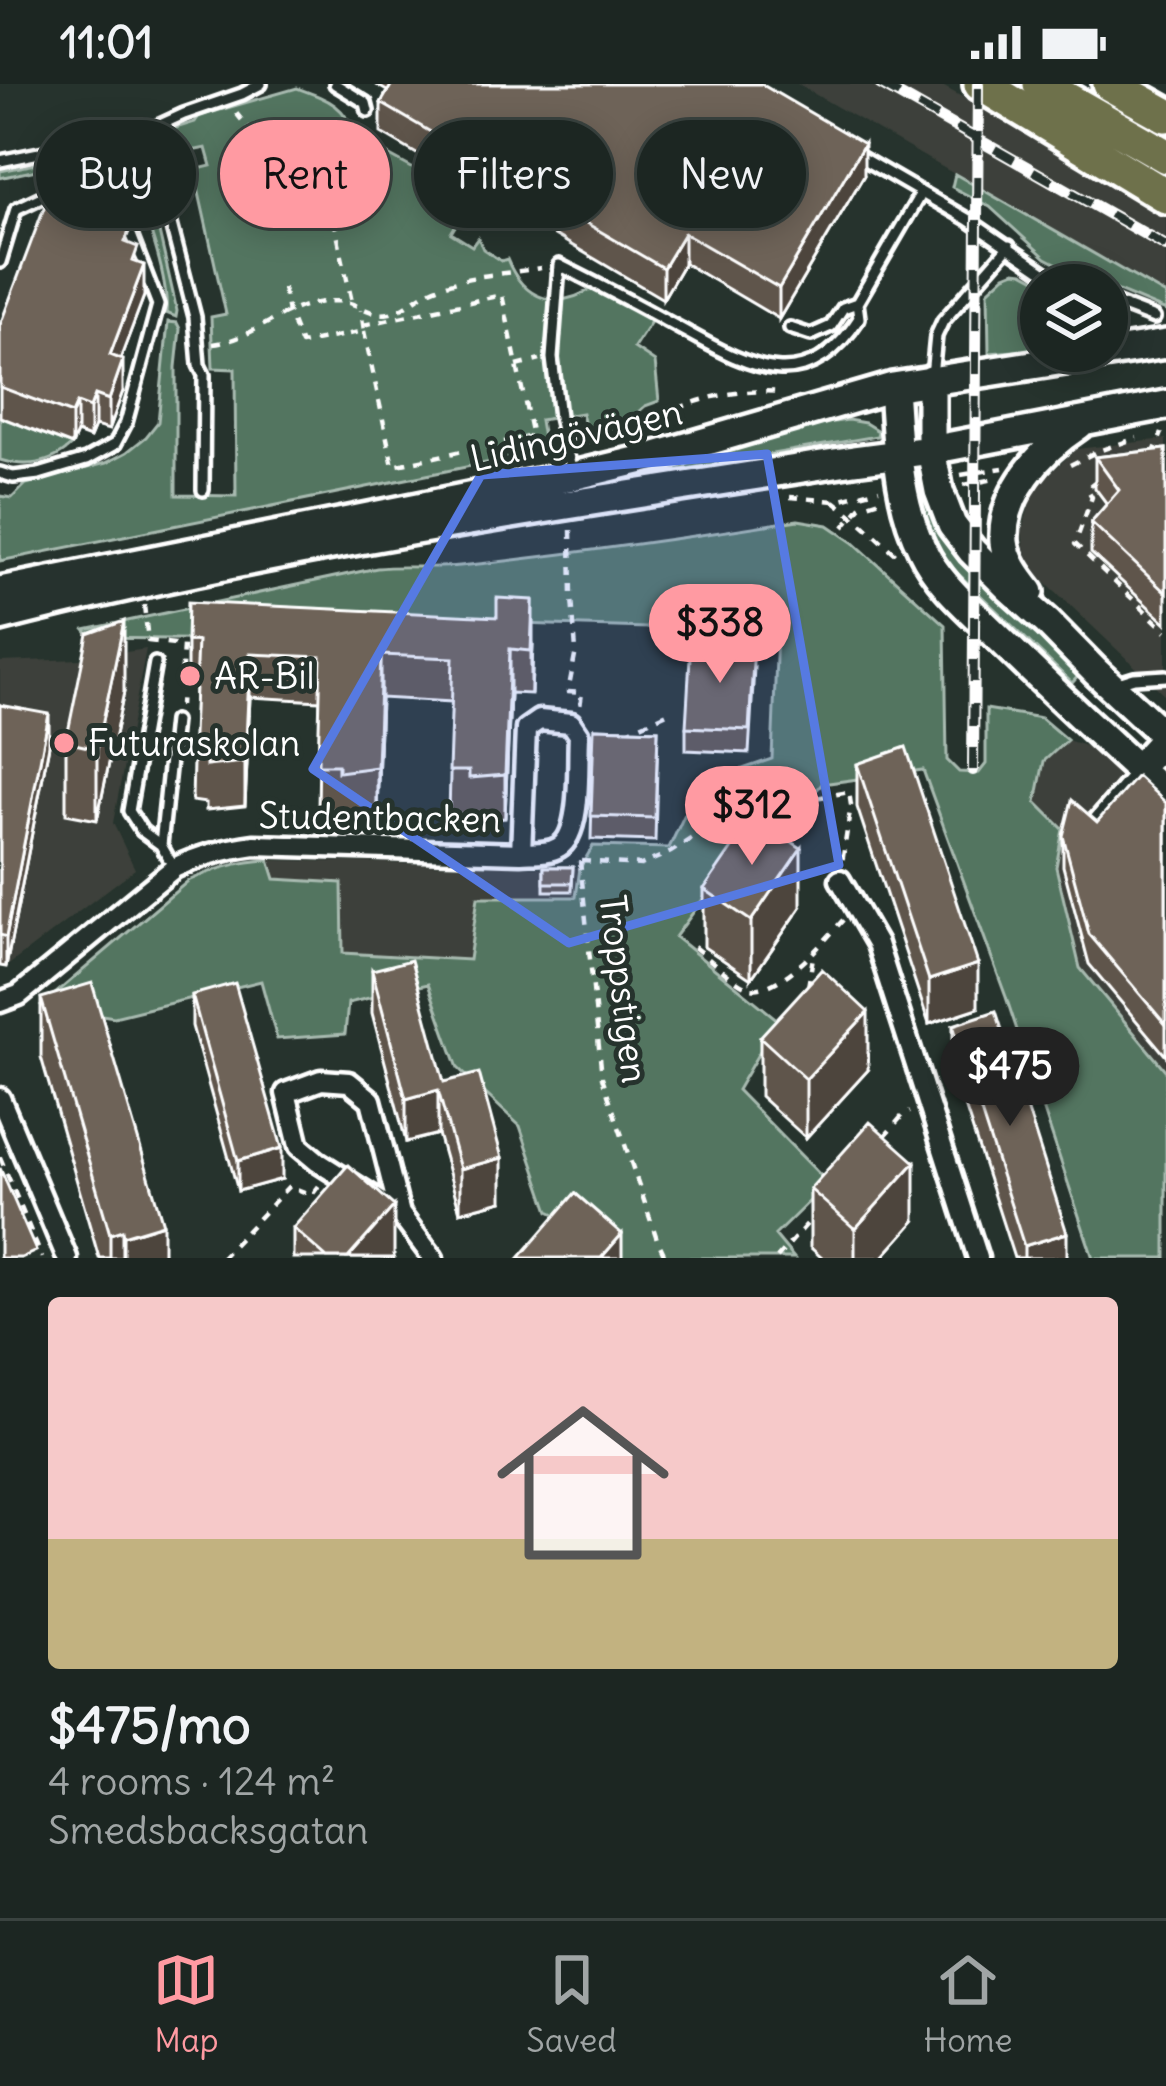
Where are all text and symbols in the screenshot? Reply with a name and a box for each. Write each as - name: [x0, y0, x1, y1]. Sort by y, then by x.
- text: 11:01: [60, 14, 153, 70]
- chip: Buy: [36, 120, 196, 228]
- chip: Rent: [220, 120, 390, 228]
- chip: Filters: [414, 120, 613, 228]
- chip: New: [637, 120, 806, 228]
- map controls: [1020, 264, 1128, 372]
- button: layers: [1020, 264, 1128, 372]
- street label: Lidingövägen: [466, 389, 686, 482]
- pin: $338: [649, 584, 791, 686]
- text: $338: [676, 598, 764, 647]
- place label: AR-Bil: [214, 654, 315, 699]
- marker: AR-Bil: [177, 663, 203, 689]
- place label: Futuraskolan: [88, 721, 300, 766]
- marker: Futuraskolan: [51, 730, 77, 756]
- pin: $312: [681, 766, 823, 868]
- text: $312: [712, 780, 792, 829]
- street label: Studentbacken: [258, 793, 502, 842]
- street label: Troppstigen: [590, 893, 657, 1086]
- pin: $475: [939, 1027, 1081, 1129]
- text: $475: [967, 1041, 1053, 1090]
- icon: home: [475, 1375, 691, 1591]
- text: $475/mo: [48, 1693, 251, 1757]
- text: 4 rooms · 124 m²: [48, 1757, 335, 1806]
- text: Smedsbacksgatan: [48, 1806, 369, 1855]
- tab: Map: [153, 1947, 219, 2061]
- tab: Saved: [526, 1947, 617, 2061]
- tab: Home: [924, 1947, 1013, 2061]

